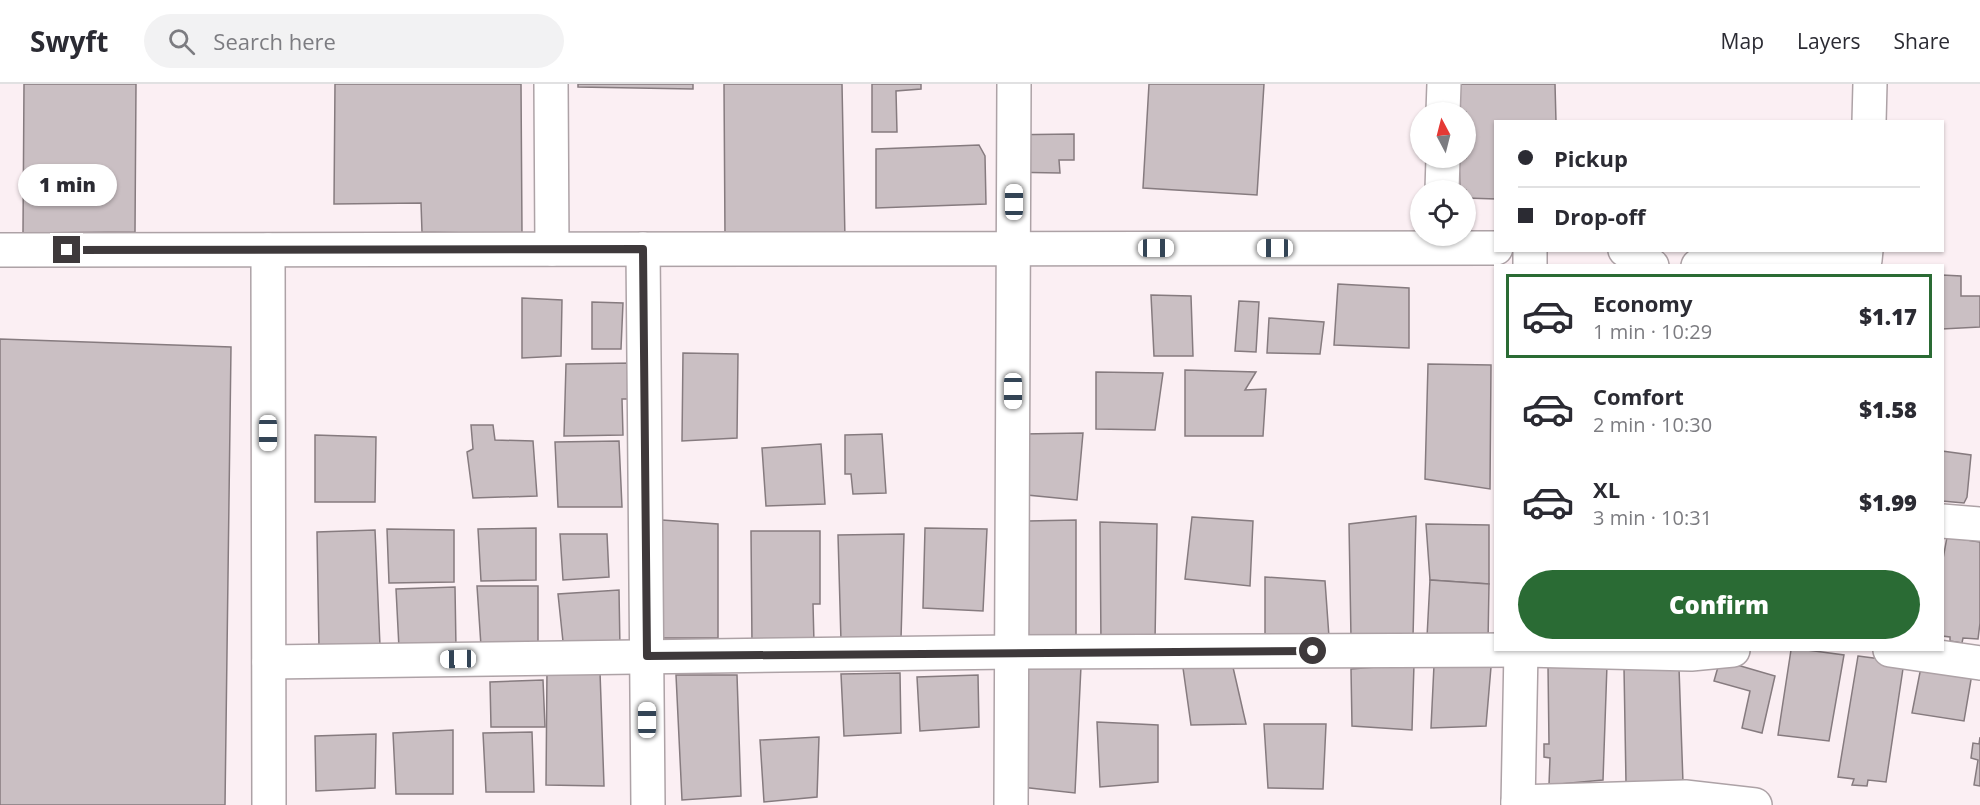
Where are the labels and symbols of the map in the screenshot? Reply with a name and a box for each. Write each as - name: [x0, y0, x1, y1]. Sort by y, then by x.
- north arrow: [1410, 102, 1476, 168]
- callout: 1 min: [17, 163, 116, 205]
- car: [1005, 184, 1023, 220]
- route end: [53, 236, 80, 263]
- car: [1138, 239, 1174, 257]
- car: [1257, 239, 1293, 257]
- car: [1004, 373, 1022, 409]
- car: [259, 415, 277, 451]
- route start: [1299, 637, 1326, 664]
- car: [440, 650, 476, 668]
- car: [638, 702, 656, 738]

